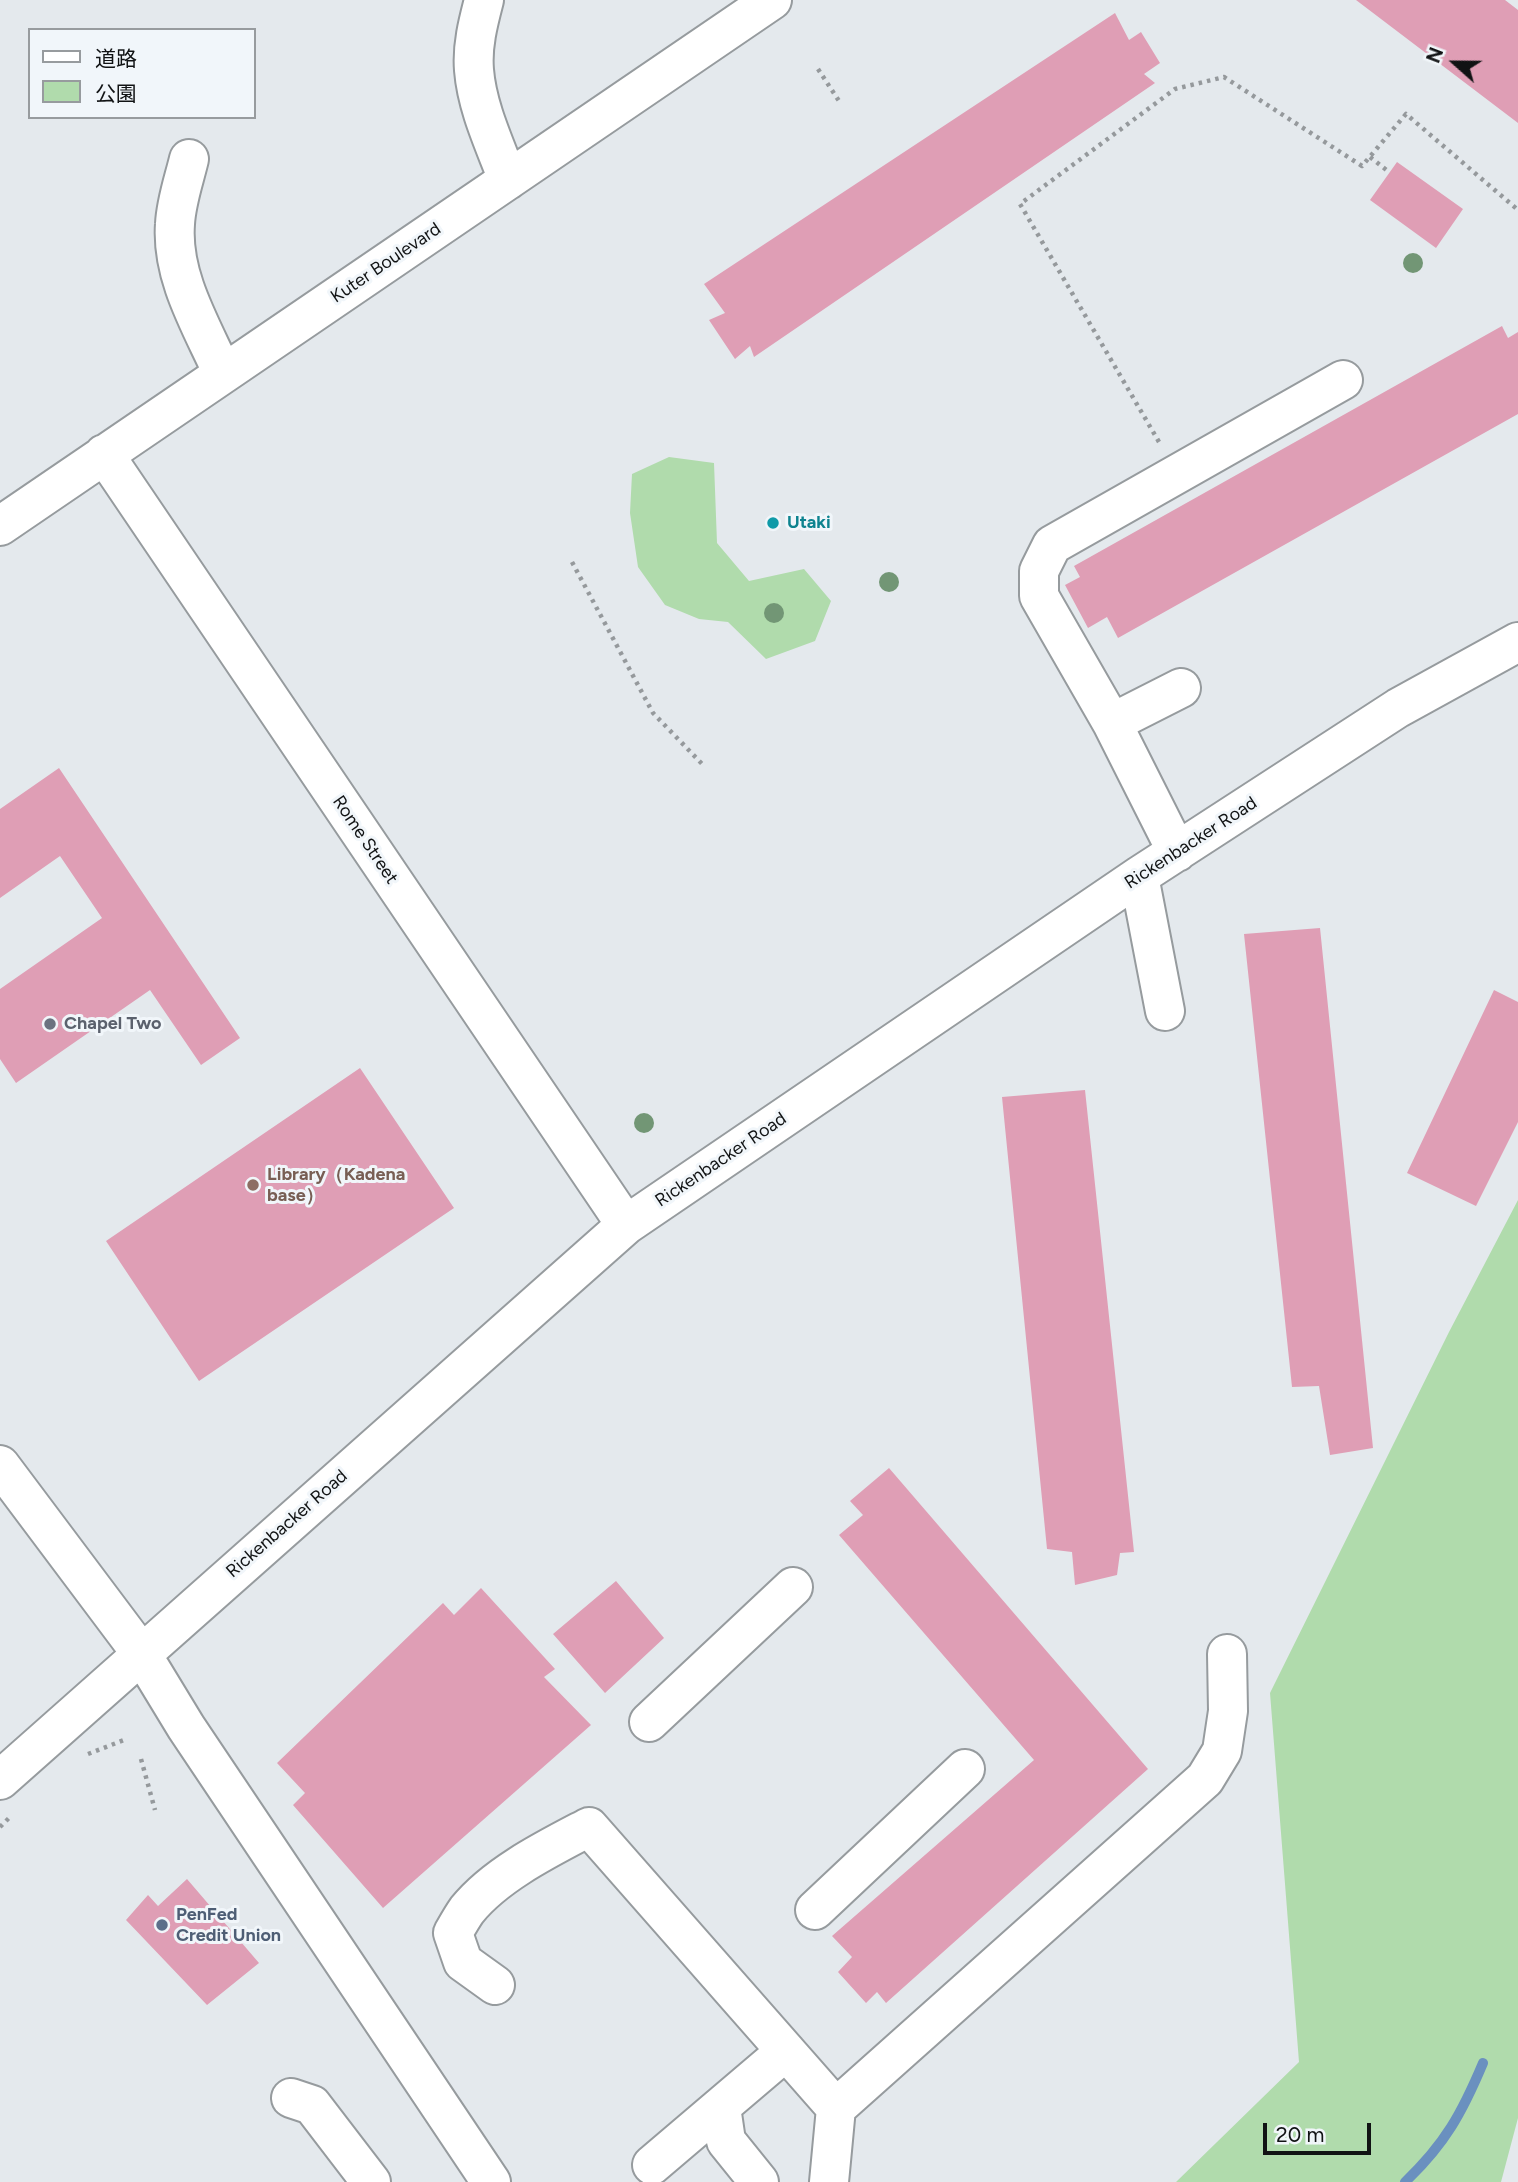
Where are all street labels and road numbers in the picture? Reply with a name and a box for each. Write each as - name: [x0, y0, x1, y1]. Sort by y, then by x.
- street label: Kuter Boulevard: [327, 218, 445, 308]
- street label: Rome Street: [328, 792, 402, 888]
- street label: Rickenbacker Road: [1121, 792, 1261, 894]
- street label: Rickenbacker Road: [651, 1108, 791, 1212]
- street label: Rickenbacker Road: [222, 1466, 352, 1582]

